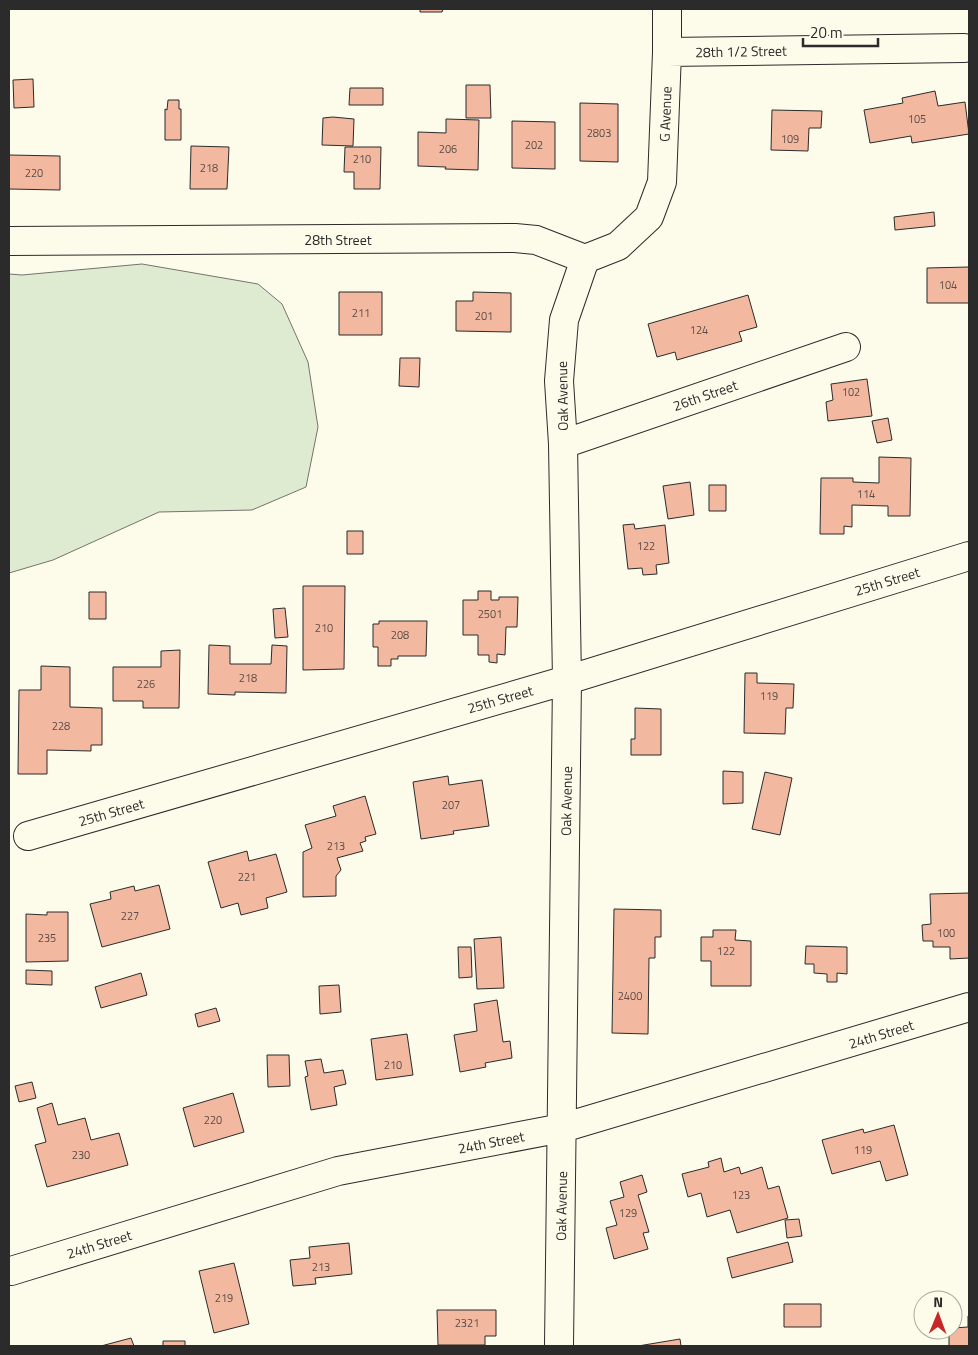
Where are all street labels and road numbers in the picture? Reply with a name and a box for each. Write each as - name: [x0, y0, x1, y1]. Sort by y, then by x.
- street label: 28th 1/2 Street: [695, 40, 787, 62]
- street label: G Avenue: [654, 86, 676, 142]
- street label: 28th Street: [304, 229, 372, 250]
- street label: Oak Avenue: [551, 361, 573, 431]
- street label: 26th Street: [670, 374, 740, 416]
- street label: 25th Street: [852, 561, 922, 601]
- street label: 25th Street: [465, 680, 535, 718]
- street label: Oak Avenue: [555, 766, 577, 836]
- street label: 25th Street: [76, 793, 146, 831]
- street label: 24th Street: [846, 1014, 916, 1054]
- street label: 24th Street: [456, 1125, 526, 1159]
- street label: Oak Avenue: [550, 1171, 572, 1241]
- street label: 24th Street: [64, 1224, 134, 1264]

